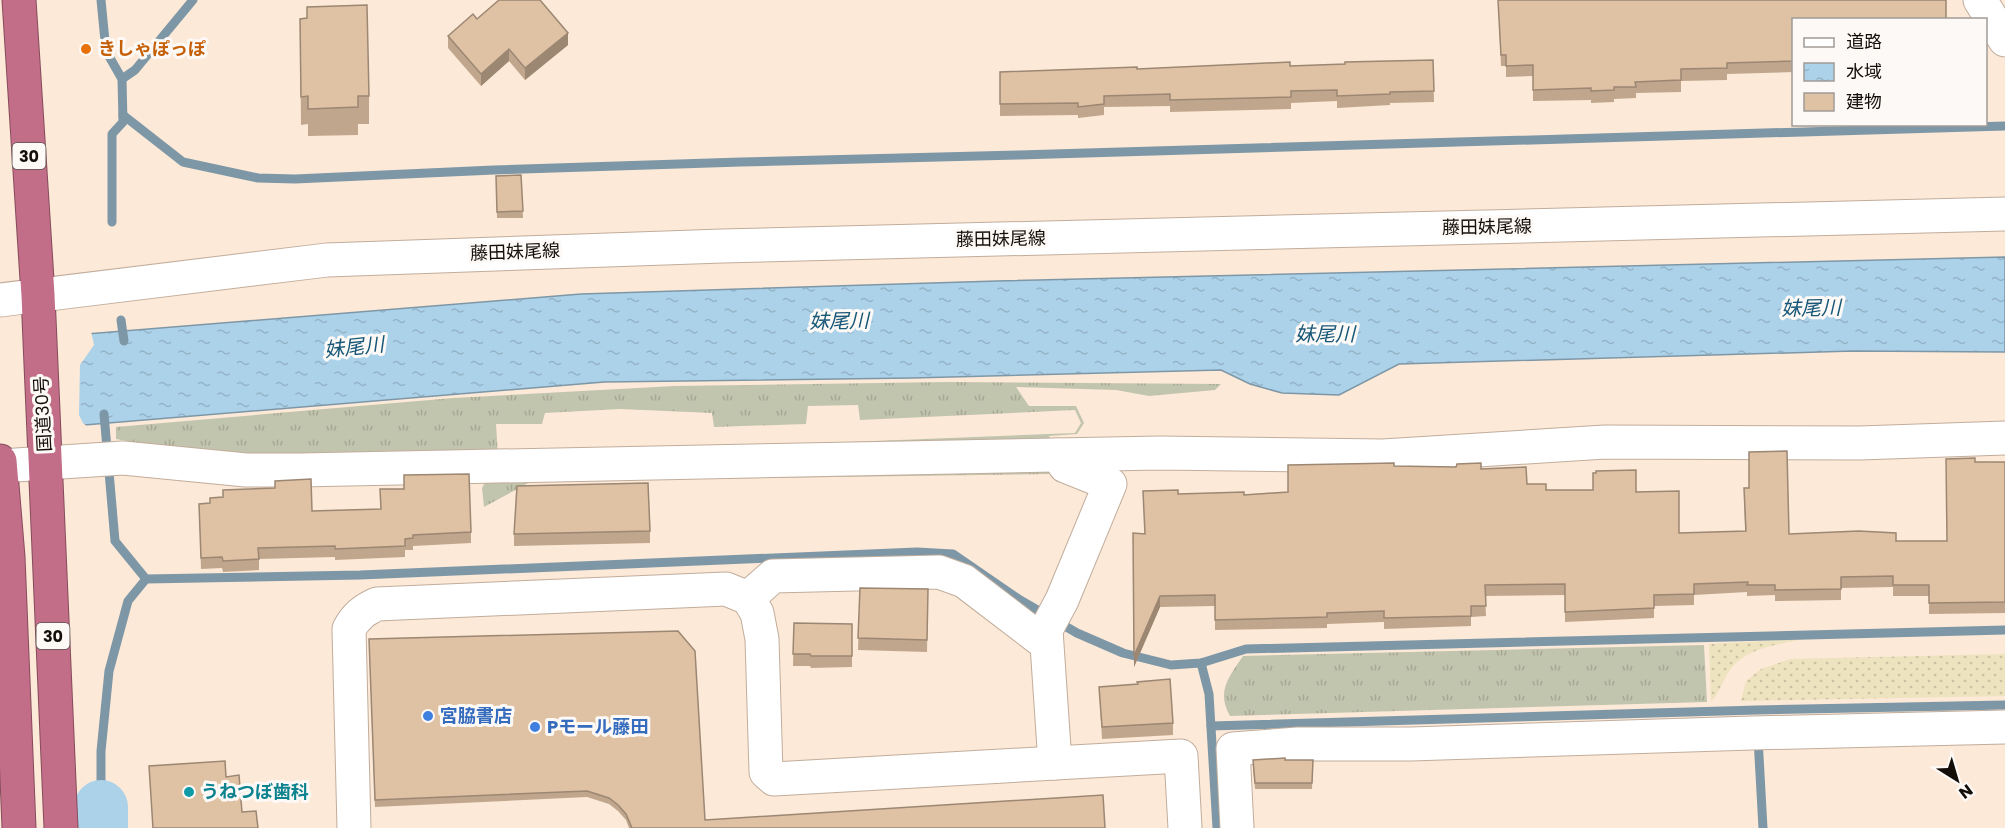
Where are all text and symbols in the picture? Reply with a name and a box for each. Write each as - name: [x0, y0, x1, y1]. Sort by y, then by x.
- legend: [1792, 18, 1987, 126]
- text: 道路: [1846, 29, 1882, 54]
- place label: きしゃぽっぽ: [98, 36, 206, 61]
- marker: きしゃぽっぽ: [79, 42, 93, 56]
- text: 水域: [1846, 59, 1882, 84]
- text: 建物: [1846, 89, 1882, 114]
- road number: 30: [12, 143, 46, 169]
- street label: 藤田妹尾線: [1442, 213, 1532, 240]
- street label: 藤田妹尾線: [956, 225, 1046, 252]
- street label: 藤田妹尾線: [470, 237, 560, 266]
- water label: 妹尾川: [1781, 293, 1843, 323]
- water label: 妹尾川: [809, 306, 871, 336]
- water label: 妹尾川: [1295, 320, 1357, 348]
- water label: 妹尾川: [323, 330, 387, 364]
- street label: 国道30号: [28, 375, 57, 453]
- road number: 30: [36, 623, 70, 649]
- place label: 宮脇書店: [440, 703, 512, 728]
- marker: 宮脇書店: [421, 709, 435, 723]
- place label: Pモール藤田: [547, 714, 648, 739]
- marker: Pモール藤田: [528, 720, 542, 734]
- north arrow: [1927, 750, 1987, 810]
- place label: うねつぼ歯科: [201, 779, 309, 804]
- text: N: [1954, 779, 1977, 804]
- marker: うねつぼ歯科: [182, 785, 196, 799]

